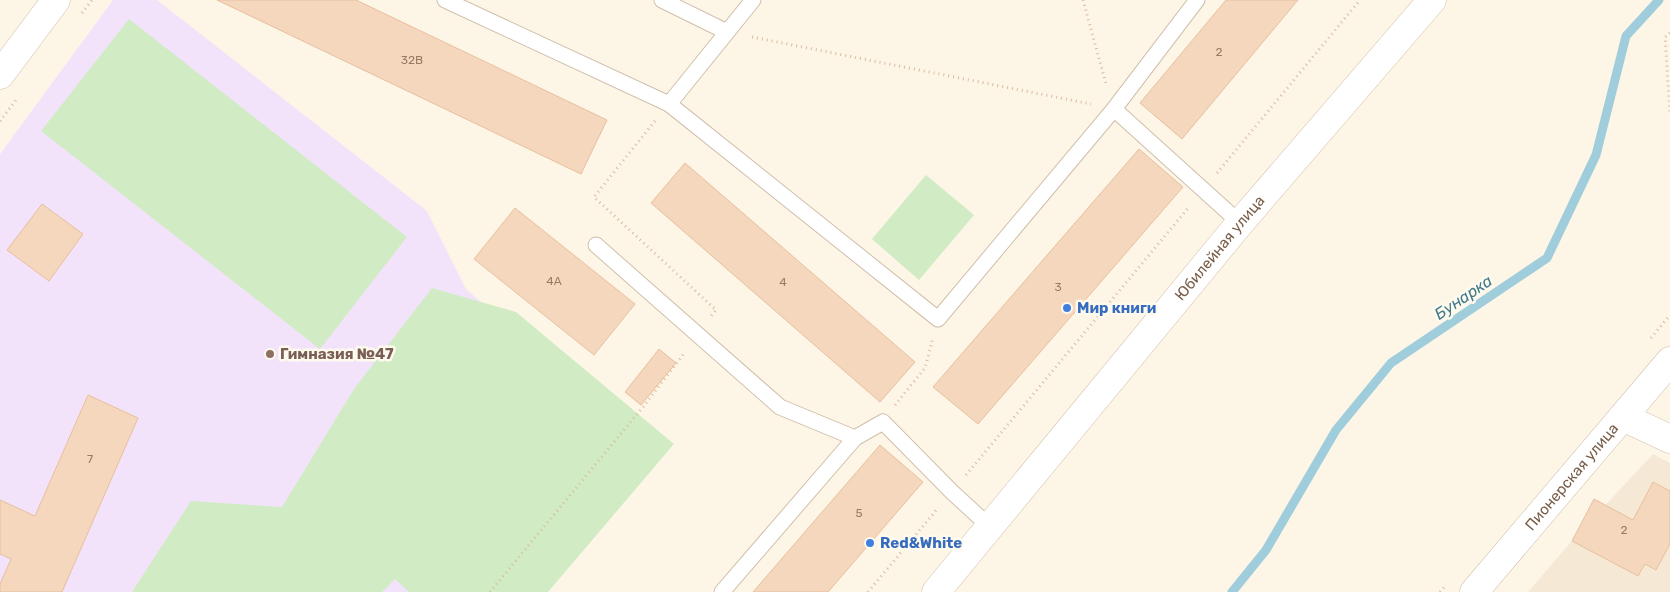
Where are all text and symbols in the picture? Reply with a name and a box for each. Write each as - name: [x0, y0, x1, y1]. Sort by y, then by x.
- house number: 2: [1215, 45, 1223, 59]
- house number: 32В: [401, 53, 423, 67]
- street label: Юбилейная улица: [1171, 192, 1269, 304]
- water label: Бунарка: [1431, 271, 1496, 324]
- house number: 4А: [546, 274, 562, 288]
- house number: 4: [779, 275, 787, 289]
- house number: 3: [1054, 280, 1062, 294]
- place label: Мир книги: [1077, 299, 1156, 317]
- marker: Мир книги: [1061, 302, 1073, 314]
- place label: Гимназия №47: [280, 345, 394, 363]
- marker: Гимназия №47: [264, 348, 276, 360]
- street label: Пионерская улица: [1521, 420, 1622, 534]
- house number: 7: [87, 452, 93, 466]
- house number: 5: [855, 506, 863, 520]
- house number: 2: [1620, 523, 1628, 537]
- place label: Red&White: [880, 534, 962, 552]
- marker: Red&White: [864, 537, 876, 549]

